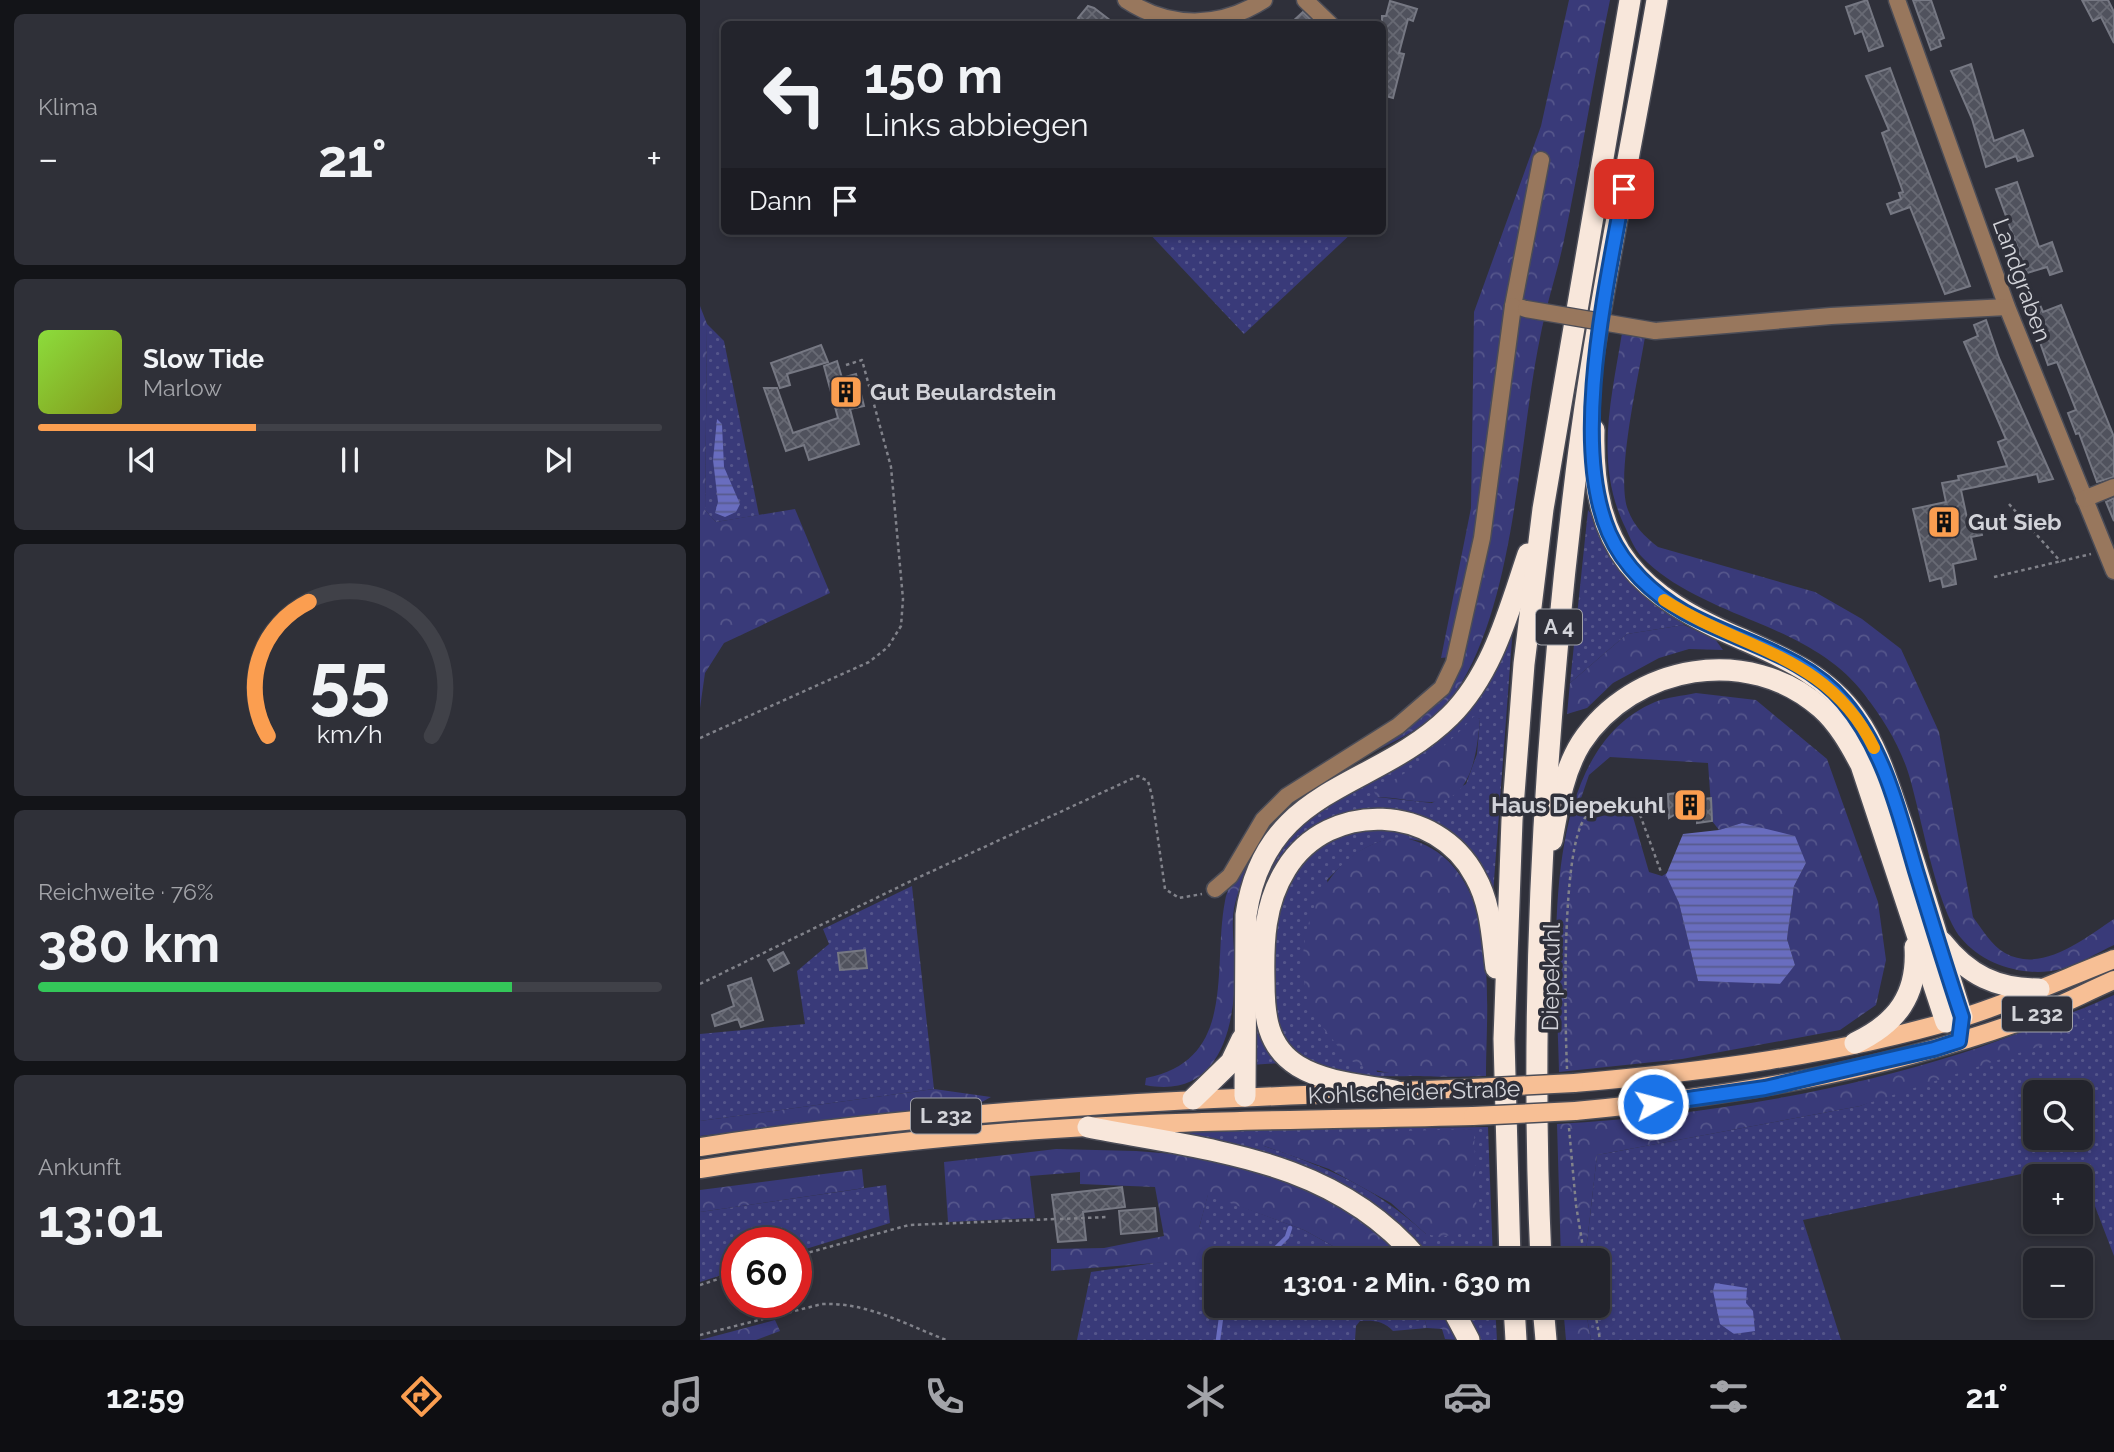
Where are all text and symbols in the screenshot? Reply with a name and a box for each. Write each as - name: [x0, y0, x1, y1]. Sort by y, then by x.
- text: 150 m: [864, 47, 1003, 104]
- icon: left: [749, 49, 840, 140]
- text: Klima: [38, 93, 98, 120]
- text: Links abbiegen: [864, 106, 1089, 143]
- text: 21°: [318, 128, 387, 189]
- text: −: [38, 136, 58, 181]
- text: +: [646, 136, 662, 181]
- pin: [1594, 159, 1654, 219]
- icon: arrive: [1605, 170, 1643, 208]
- icon: arrive: [826, 182, 864, 220]
- text: Dann: [749, 186, 812, 216]
- street label: Landgraben: [1988, 214, 2057, 345]
- text: Slow Tide: [143, 344, 264, 374]
- building icon: Gut Beulardstein: [827, 373, 865, 411]
- text: Marlow: [143, 374, 222, 401]
- place label: Gut Beulardstein: [870, 378, 1056, 405]
- icon: previous: [123, 441, 161, 479]
- icon: pause: [331, 441, 369, 479]
- icon: next: [539, 441, 577, 479]
- building icon: Gut Sieb: [1925, 503, 1963, 541]
- place label: Gut Sieb: [1968, 508, 2062, 535]
- road number: A 4: [1536, 610, 1582, 644]
- text: 55: [310, 638, 390, 723]
- text: km/h: [317, 719, 383, 749]
- building icon: Haus Diepekuhl: [1671, 786, 1709, 824]
- place label: Haus Diepekuhl: [1491, 791, 1666, 818]
- text: Reichweite · 76%: [38, 878, 213, 905]
- text: 380 km: [38, 913, 220, 974]
- street label: Diepekuhl: [1536, 922, 1565, 1031]
- road number: L 232: [2002, 996, 2072, 1032]
- position arrow: [1616, 1067, 1690, 1141]
- street label: Kohlscheider Straße: [1307, 1074, 1521, 1109]
- map controls: [2023, 1080, 2093, 1318]
- button: search: [2023, 1080, 2093, 1150]
- road number: L 232: [911, 1098, 981, 1134]
- text: Ankunft: [38, 1153, 121, 1180]
- button: +: [2023, 1164, 2093, 1234]
- text: 13:01: [38, 1188, 163, 1249]
- speed limit sign: 60: [721, 1227, 812, 1318]
- button: −: [2023, 1248, 2093, 1318]
- text: 13:01 · 2 Min. · 630 m: [1283, 1268, 1531, 1298]
- icon: directions: [397, 1372, 446, 1421]
- icon: music: [658, 1372, 707, 1421]
- icon: phone: [920, 1372, 969, 1421]
- icon: climate: [1181, 1372, 1230, 1421]
- icon: car: [1443, 1372, 1492, 1421]
- icon: filters: [1704, 1372, 1753, 1421]
- text: 12:59: [106, 1378, 185, 1415]
- text: 21°: [1966, 1378, 2008, 1415]

